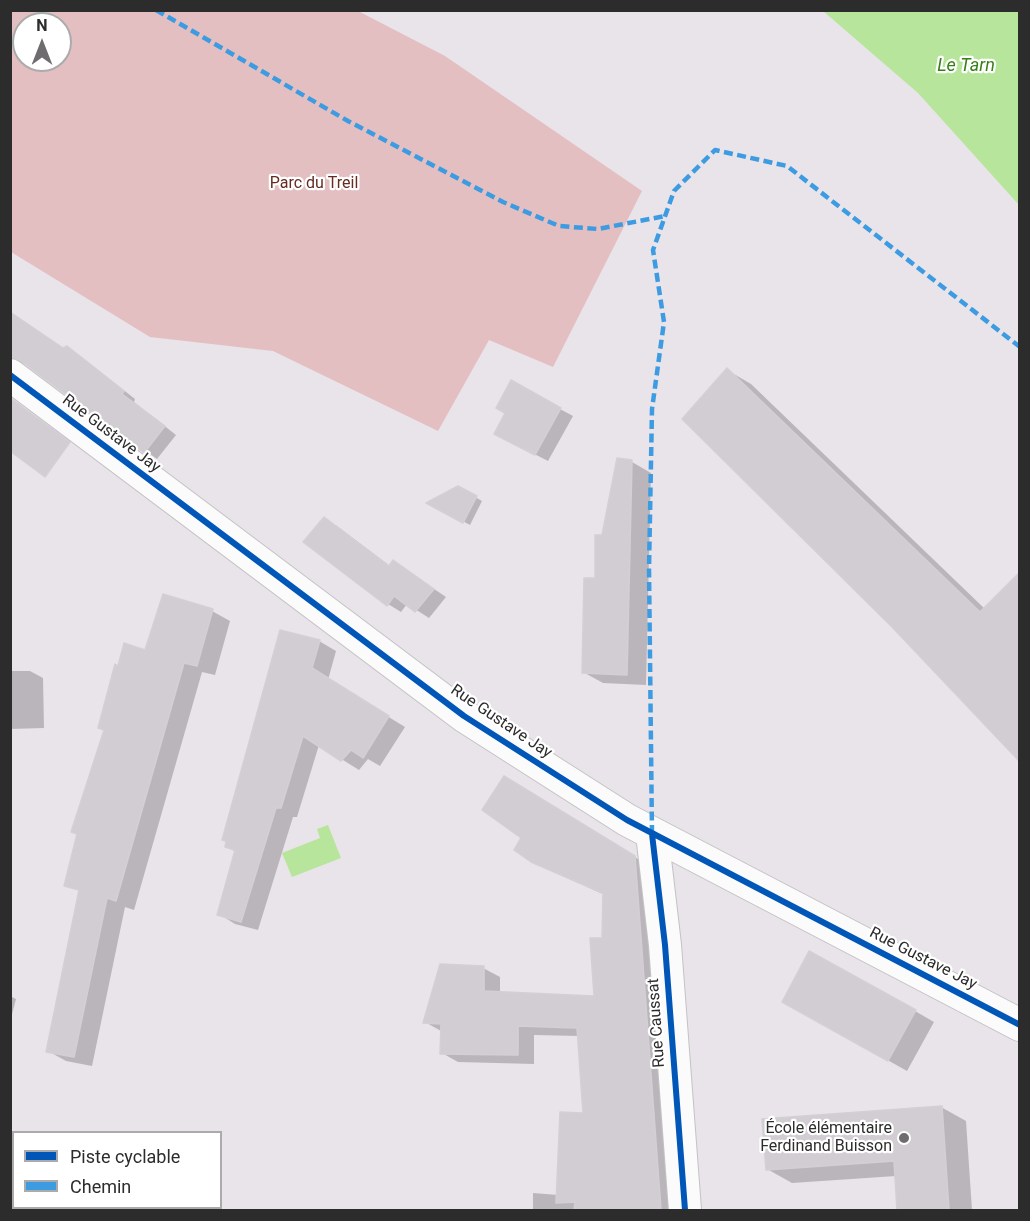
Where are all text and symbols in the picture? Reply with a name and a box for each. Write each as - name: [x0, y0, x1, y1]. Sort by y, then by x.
- north arrow: [12, 12, 72, 72]
- text: N: [36, 16, 48, 35]
- water label: Le Tarn: [937, 55, 995, 77]
- park label: Parc du Treil: [270, 174, 358, 194]
- street label: Rue Gustave Jay: [58, 391, 164, 477]
- street label: Rue Gustave Jay: [447, 681, 555, 763]
- street label: Rue Gustave Jay: [866, 924, 980, 994]
- street label: Rue Caussat: [644, 978, 670, 1068]
- place label: École élémentaire Ferdinand Buisson: [760, 1119, 892, 1157]
- legend: [12, 1131, 222, 1209]
- marker: École élémentaire Ferdinand Buisson: [897, 1131, 911, 1145]
- text: Piste cyclable: [70, 1146, 180, 1167]
- text: Chemin: [70, 1176, 131, 1197]

